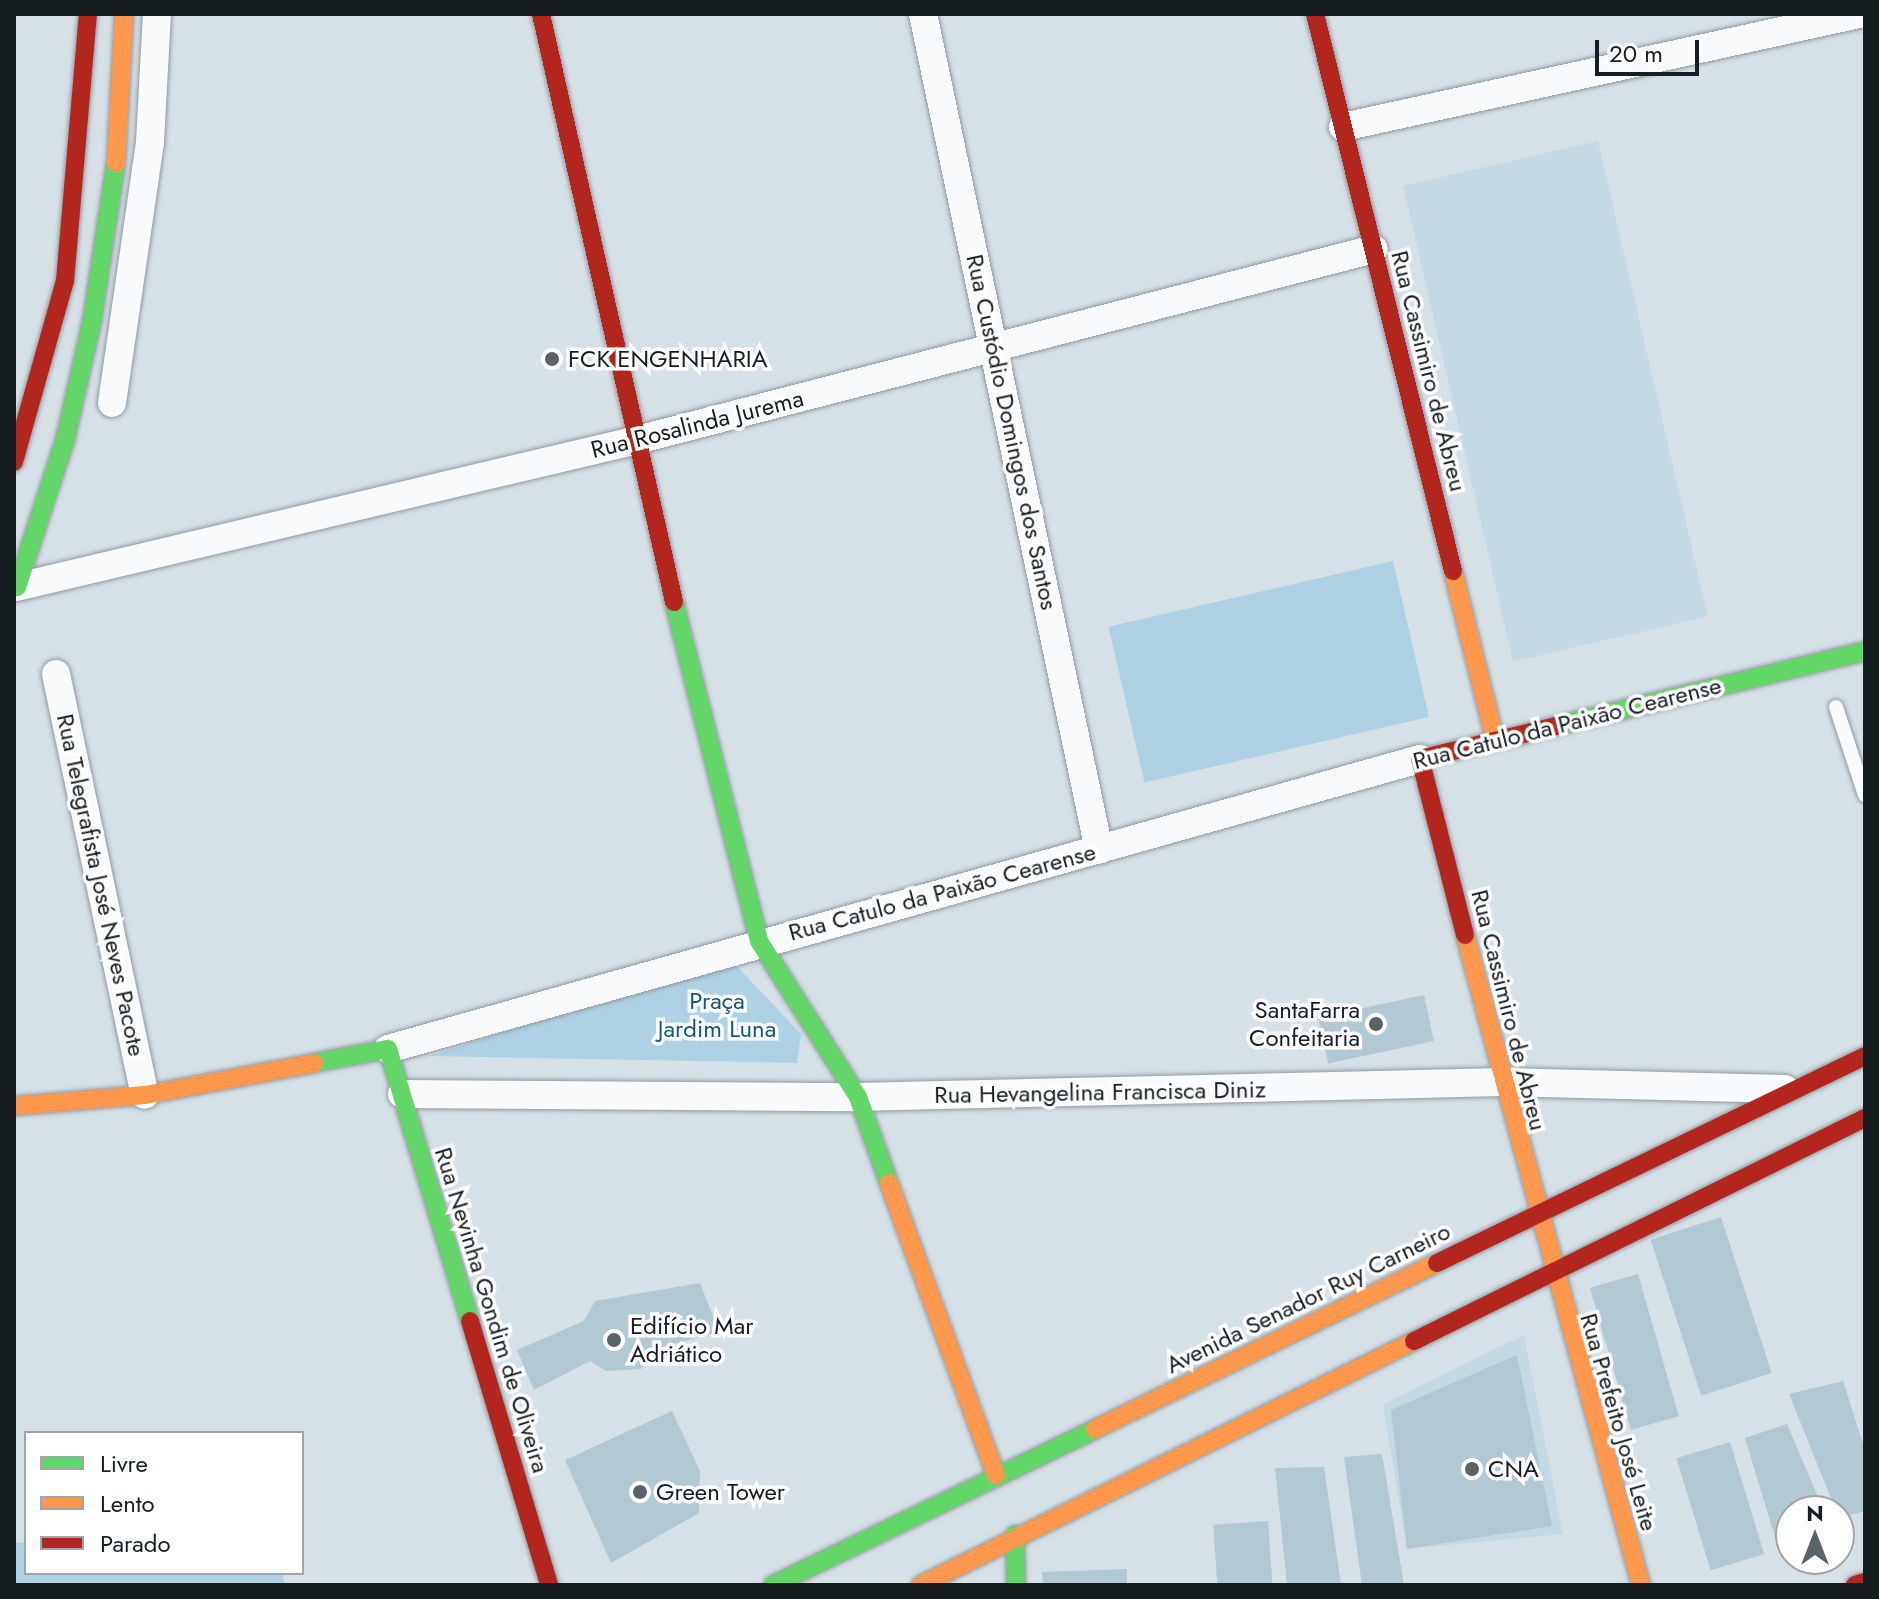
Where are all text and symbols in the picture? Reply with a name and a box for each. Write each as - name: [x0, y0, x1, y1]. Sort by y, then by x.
- scale bar: [1599, 24, 1703, 74]
- text: 20 m: [1609, 36, 1663, 71]
- street label: Rua Cassimiro de Abreu: [1385, 248, 1473, 494]
- street label: Rua Custódio Domingos dos Santos: [960, 252, 1064, 612]
- place label: FCK ENGENHARIA: [568, 345, 768, 373]
- marker: FCK ENGENHARIA: [543, 350, 561, 368]
- street label: Rua Rosalinda Jurema: [588, 384, 806, 464]
- street label: Rua Catulo da Paixão Cearense: [1410, 671, 1724, 775]
- street label: Rua Telegrafista José Neves Pacote: [51, 711, 151, 1059]
- street label: Rua Catulo da Paixão Cearense: [785, 837, 1099, 947]
- street label: Rua Cassimiro de Abreu: [1465, 887, 1553, 1133]
- park label: Praça Jardim Luna: [658, 987, 776, 1043]
- place label: SantaFarra Confeitaria: [1249, 996, 1360, 1052]
- marker: SantaFarra Confeitaria: [1367, 1015, 1385, 1033]
- street label: Rua Hevangelina Francisca Diniz: [934, 1075, 1266, 1109]
- street label: Rua Nevinha Gondim de Oliveira: [429, 1144, 555, 1476]
- street label: Avenida Senador Ruy Carneiro: [1161, 1217, 1455, 1379]
- street label: Rua Prefeito José Leite: [1574, 1310, 1664, 1534]
- place label: Edifício Mar Adriático: [630, 1312, 753, 1368]
- marker: Edifício Mar Adriático: [605, 1331, 623, 1349]
- legend: [24, 1431, 304, 1575]
- text: Livre: [100, 1446, 148, 1481]
- place label: CNA: [1488, 1455, 1539, 1483]
- marker: CNA: [1463, 1460, 1481, 1478]
- place label: Green Tower: [656, 1478, 785, 1506]
- marker: Green Tower: [631, 1483, 649, 1501]
- text: Lento: [100, 1486, 155, 1521]
- north arrow: [1775, 1495, 1855, 1575]
- text: N: [1806, 1497, 1824, 1529]
- text: Parado: [100, 1526, 171, 1561]

